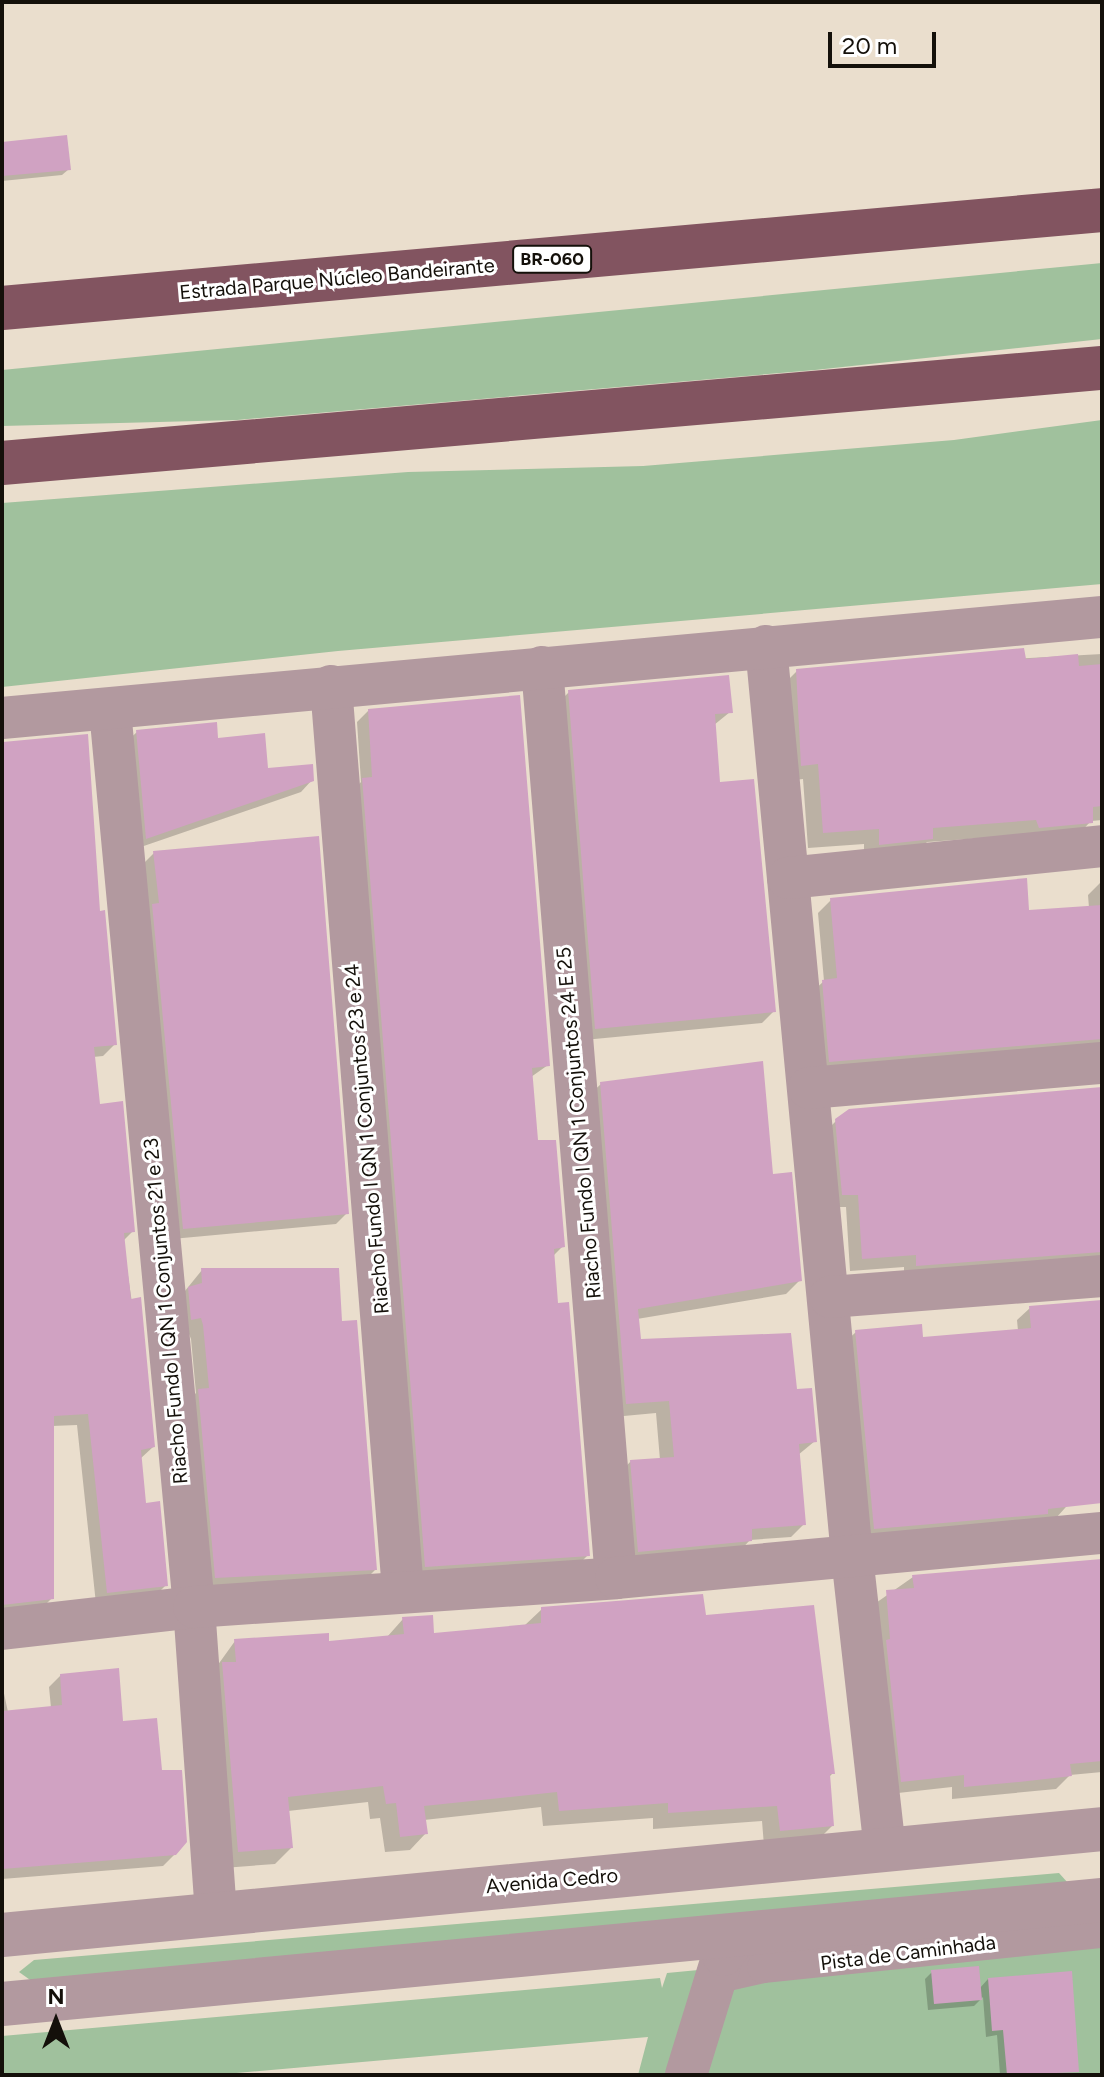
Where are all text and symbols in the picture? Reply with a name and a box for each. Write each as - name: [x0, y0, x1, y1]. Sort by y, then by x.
- scale bar: [832, 16, 940, 66]
- text: 20 m: [842, 31, 897, 60]
- road number: BR-060: [512, 245, 592, 273]
- street label: Estrada Parque Núcleo Bandeirante: [178, 253, 496, 305]
- street label: Riacho Fundo I QN 1 Conjuntos 24 E 25: [552, 946, 606, 1300]
- street label: Riacho Fundo I QN 1 Conjuntos 23 e 24: [340, 963, 394, 1315]
- street label: Riacho Fundo I QN 1 Conjuntos 21 e 23: [139, 1137, 193, 1485]
- street label: Avenida Cedro: [485, 1863, 619, 1899]
- street label: Pista de Caminhada: [819, 1930, 997, 1976]
- north arrow: [16, 1981, 96, 2061]
- text: N: [47, 1983, 65, 2010]

